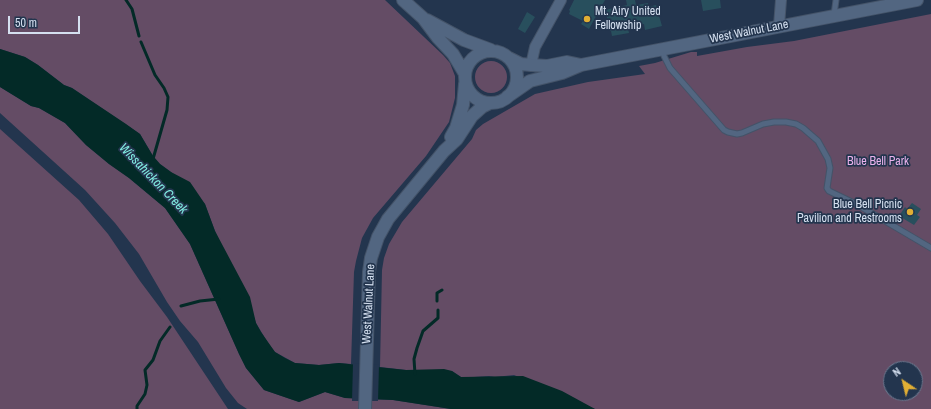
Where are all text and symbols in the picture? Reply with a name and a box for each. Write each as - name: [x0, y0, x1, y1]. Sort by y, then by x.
- place label: Mt. Airy United Fellowship: [595, 5, 661, 33]
- scale bar: [10, 8, 82, 34]
- marker: Mt. Airy United Fellowship: [582, 14, 592, 24]
- text: 50 m: [15, 15, 37, 31]
- street label: West Walnut Lane: [708, 17, 790, 47]
- water label: Wissahickon Creek: [115, 140, 191, 218]
- park label: Blue Bell Park: [847, 155, 909, 169]
- place label: Blue Bell Picnic Pavilion and Restrooms: [797, 198, 902, 226]
- marker: Blue Bell Picnic Pavilion and Restrooms: [905, 207, 915, 217]
- street label: West Walnut Lane: [360, 264, 378, 344]
- north arrow: [883, 361, 923, 401]
- text: N: [890, 364, 903, 380]

